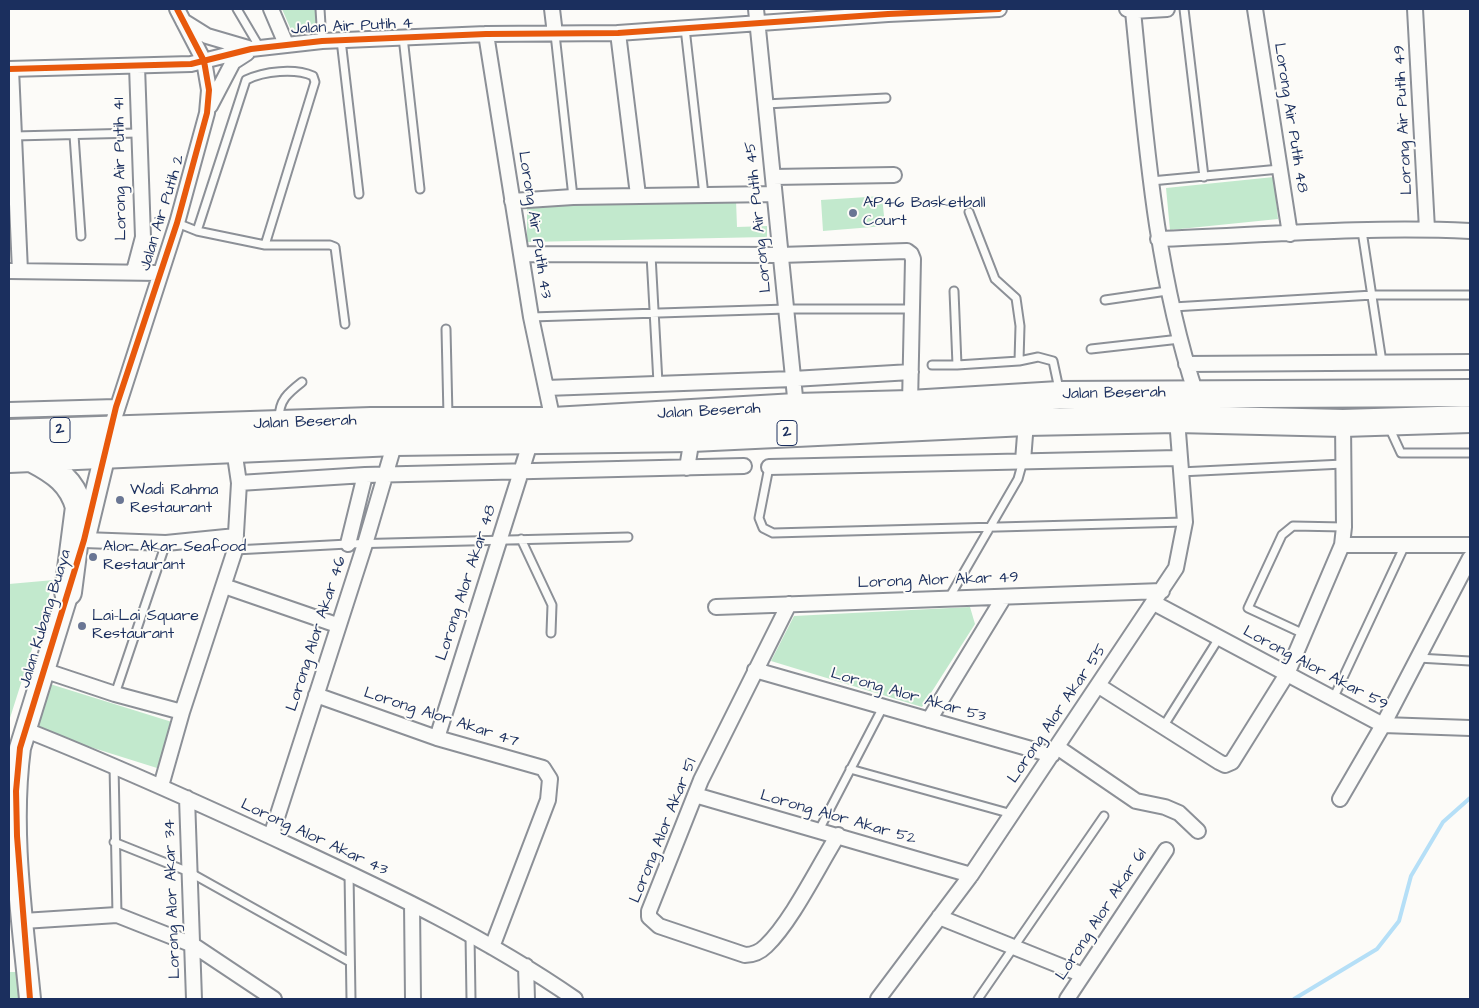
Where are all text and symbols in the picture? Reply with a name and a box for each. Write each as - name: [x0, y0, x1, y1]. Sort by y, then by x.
- street label: Jalan Air Putih 4: [291, 14, 413, 40]
- street label: Lorong Air Putih 48: [1269, 42, 1311, 194]
- street label: Lorong Air Putih 49: [1390, 45, 1418, 195]
- street label: Lorong Air Putih 41: [110, 97, 132, 241]
- street label: Lorong Air Putih 45: [741, 140, 777, 294]
- street label: Lorong Air Putih 43: [513, 150, 555, 300]
- street label: Jalan Air Putih 2: [136, 153, 190, 273]
- place label: AP46 Basketball Court: [863, 194, 985, 232]
- marker: AP46 Basketball Court: [847, 207, 859, 219]
- street label: Jalan Beserah: [1062, 384, 1166, 404]
- street label: Jalan Beserah: [657, 400, 761, 424]
- street label: Jalan Beserah: [253, 412, 357, 434]
- road number: 2: [50, 418, 70, 442]
- road number: 2: [777, 420, 797, 446]
- place label: Wadi Rahma Restaurant: [130, 481, 218, 519]
- marker: Wadi Rahma Restaurant: [114, 494, 126, 506]
- street label: Lorong Alor Akar 48: [433, 503, 501, 663]
- place label: Alor Akar Seafood Restaurant: [103, 538, 246, 576]
- street label: Jalan Kubang Buaya: [16, 547, 76, 691]
- marker: Alor Akar Seafood Restaurant: [87, 551, 99, 563]
- street label: Lorong Alor Akar 46: [283, 554, 351, 714]
- street label: Lorong Alor Akar 49: [857, 569, 1019, 593]
- place label: Lai-Lai Square Restaurant: [92, 607, 199, 645]
- marker: Lai-Lai Square Restaurant: [76, 620, 88, 632]
- street label: Lorong Alor Akar 59: [1239, 623, 1391, 715]
- street label: Lorong Alor Akar 55: [1004, 641, 1112, 787]
- street label: Lorong Alor Akar 53: [828, 665, 988, 727]
- street label: Lorong Alor Akar 47: [361, 684, 521, 752]
- street label: Lorong Alor Akar 51: [626, 756, 702, 906]
- street label: Lorong Alor Akar 52: [758, 787, 918, 849]
- street label: Lorong Alor Akar 43: [237, 795, 391, 881]
- street label: Lorong Alor Akar 34: [161, 819, 185, 979]
- street label: Lorong Alor Akar 61: [1052, 846, 1152, 984]

